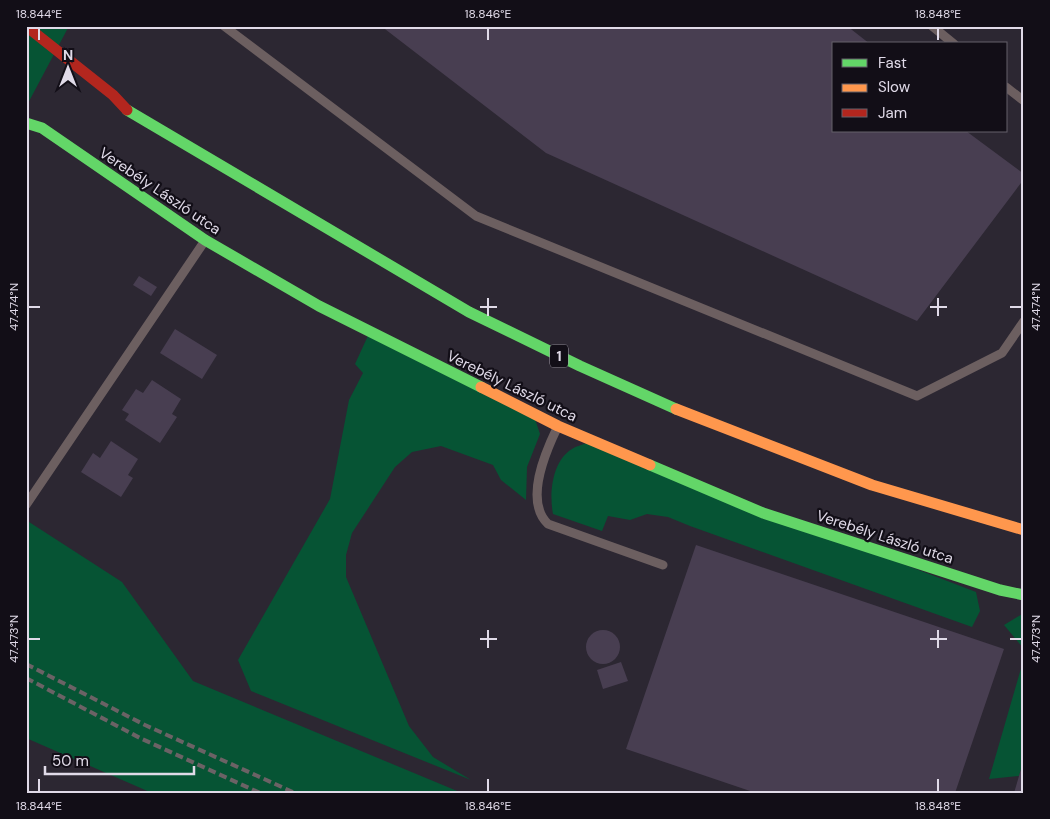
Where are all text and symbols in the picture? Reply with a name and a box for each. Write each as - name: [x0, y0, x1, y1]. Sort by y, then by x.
- text: 18.844°E: [16, 6, 62, 22]
- text: 18.846°E: [465, 6, 511, 22]
- text: 18.848°E: [915, 6, 961, 22]
- north arrow: [42, 42, 92, 92]
- legend: [832, 42, 1008, 132]
- text: N: [63, 46, 73, 64]
- text: Fast: [878, 53, 907, 73]
- text: Slow: [878, 77, 911, 97]
- text: Jam: [878, 103, 907, 123]
- street label: Verebély László utca: [95, 143, 225, 239]
- text: 47.474°N: [6, 283, 22, 331]
- text: 47.474°N: [1028, 283, 1044, 331]
- road number: 1: [550, 344, 568, 368]
- street label: Verebély László utca: [444, 346, 580, 426]
- street label: Verebély László utca: [814, 505, 956, 569]
- text: 47.473°N: [6, 615, 22, 663]
- text: 47.473°N: [1028, 615, 1044, 663]
- scale bar: [45, 744, 194, 776]
- text: 50 m: [52, 751, 89, 771]
- text: 18.844°E: [16, 798, 62, 814]
- text: 18.846°E: [465, 798, 511, 814]
- text: 18.848°E: [915, 798, 961, 814]

